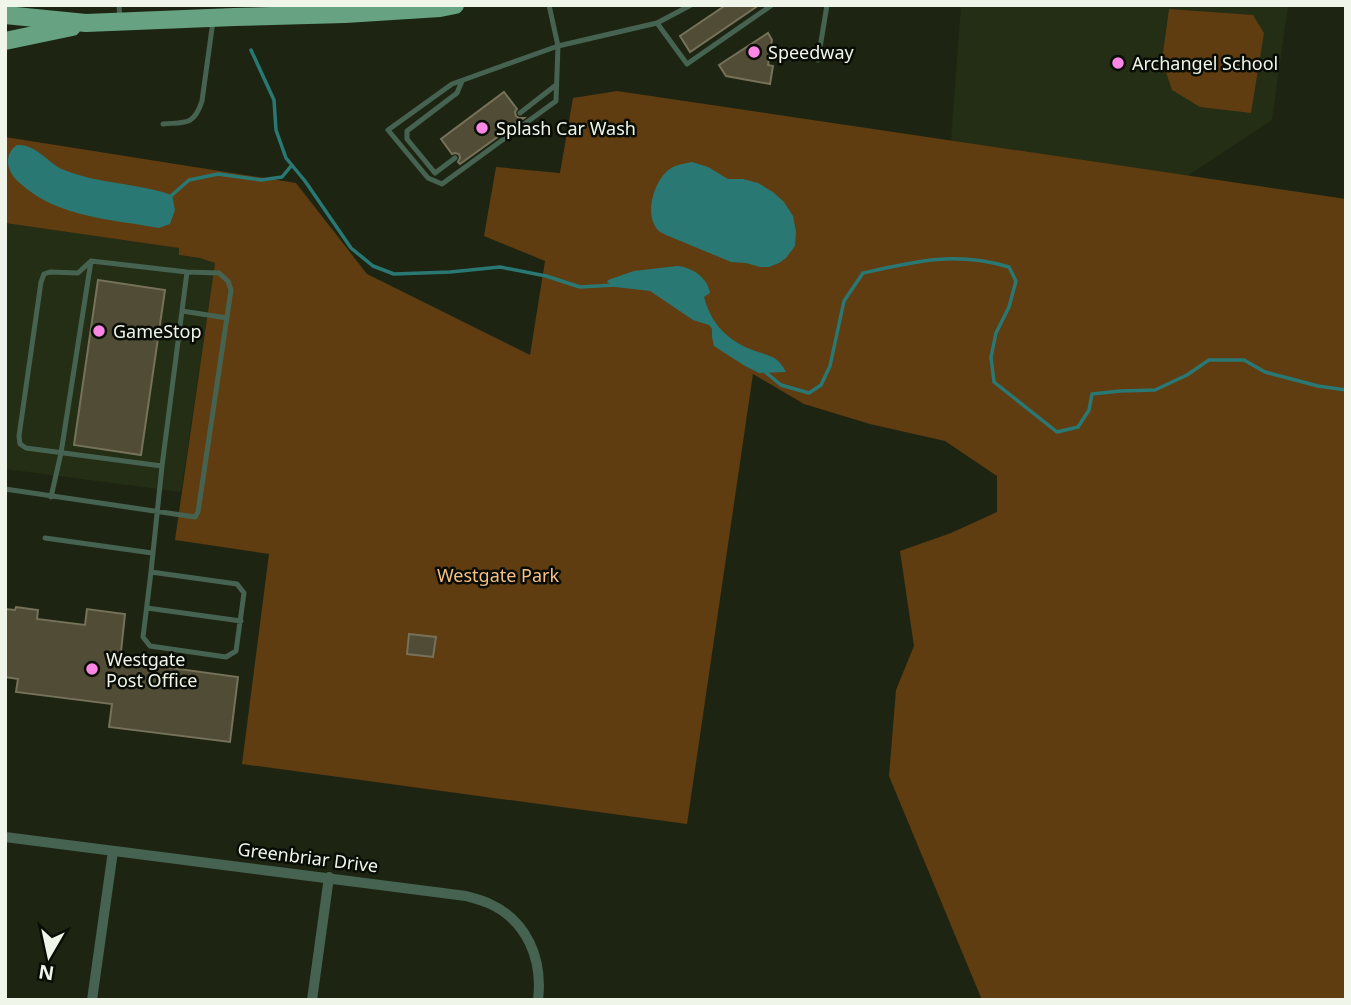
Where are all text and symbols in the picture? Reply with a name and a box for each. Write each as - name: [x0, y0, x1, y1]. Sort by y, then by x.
- place label: Speedway: [768, 40, 855, 64]
- marker: Speedway: [746, 44, 762, 60]
- place label: Archangel School: [1132, 51, 1278, 75]
- marker: Archangel School: [1110, 55, 1126, 71]
- place label: Splash Car Wash: [496, 116, 636, 140]
- marker: Splash Car Wash: [474, 120, 490, 136]
- place label: GameStop: [113, 319, 202, 343]
- marker: GameStop: [91, 323, 107, 339]
- park label: Westgate Park: [437, 563, 559, 587]
- place label: Westgate Post Office: [106, 647, 197, 692]
- marker: Westgate Post Office: [84, 661, 100, 677]
- street label: Greenbriar Drive: [236, 836, 380, 878]
- north arrow: [14, 921, 84, 991]
- text: N: [37, 959, 56, 987]

